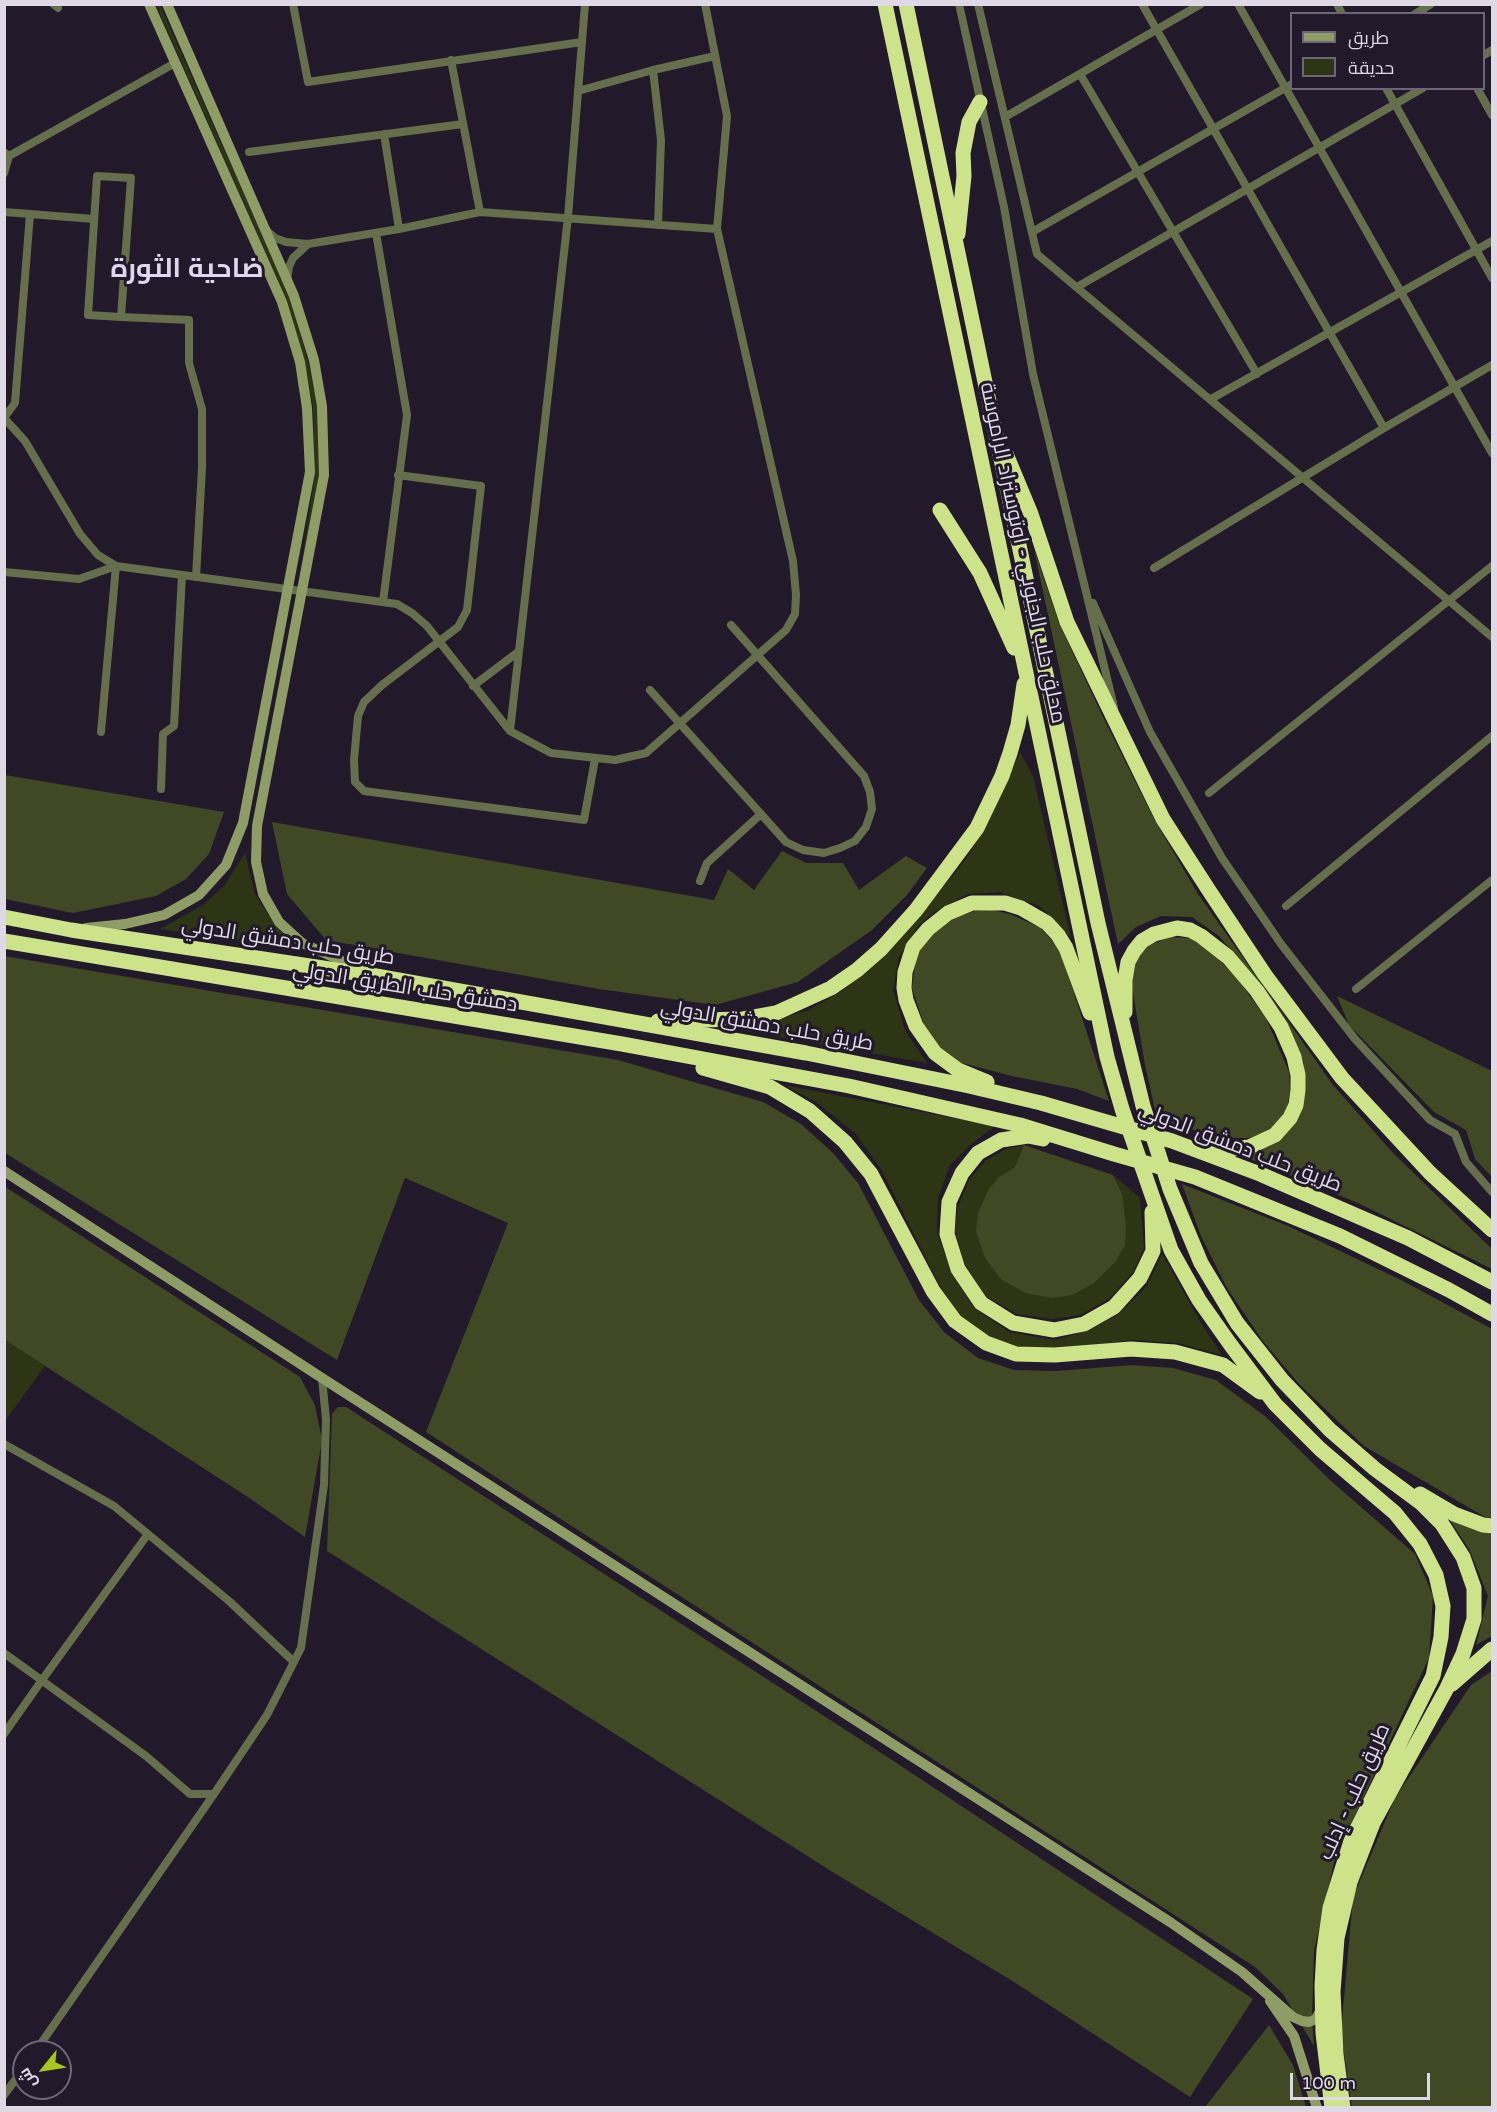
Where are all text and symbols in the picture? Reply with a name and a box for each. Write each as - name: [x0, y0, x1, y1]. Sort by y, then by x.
- legend: [1290, 12, 1485, 90]
- text: طريق: [1348, 27, 1389, 49]
- text: حديقة: [1348, 57, 1394, 79]
- district label: ضاحية الثورة: [110, 254, 264, 286]
- street label: محلق حلب الجنوبي - اوتوستراد الراموسة: [973, 380, 1071, 726]
- street label: طريق حلب دمشق الدولي: [180, 913, 396, 971]
- street label: دمشق حلب الطريق الدولي: [291, 958, 519, 1018]
- street label: طريق حلب دمشق الدولي: [659, 995, 875, 1057]
- street label: طريق حلب دمشق الدولي: [1135, 1098, 1345, 1198]
- street label: طريق حلب - إدلب: [1314, 1720, 1396, 1864]
- north arrow: [12, 2040, 72, 2100]
- scale bar: [1293, 2061, 1432, 2099]
- text: ش: [14, 2064, 42, 2092]
- text: 100 m: [1301, 2072, 1356, 2094]

